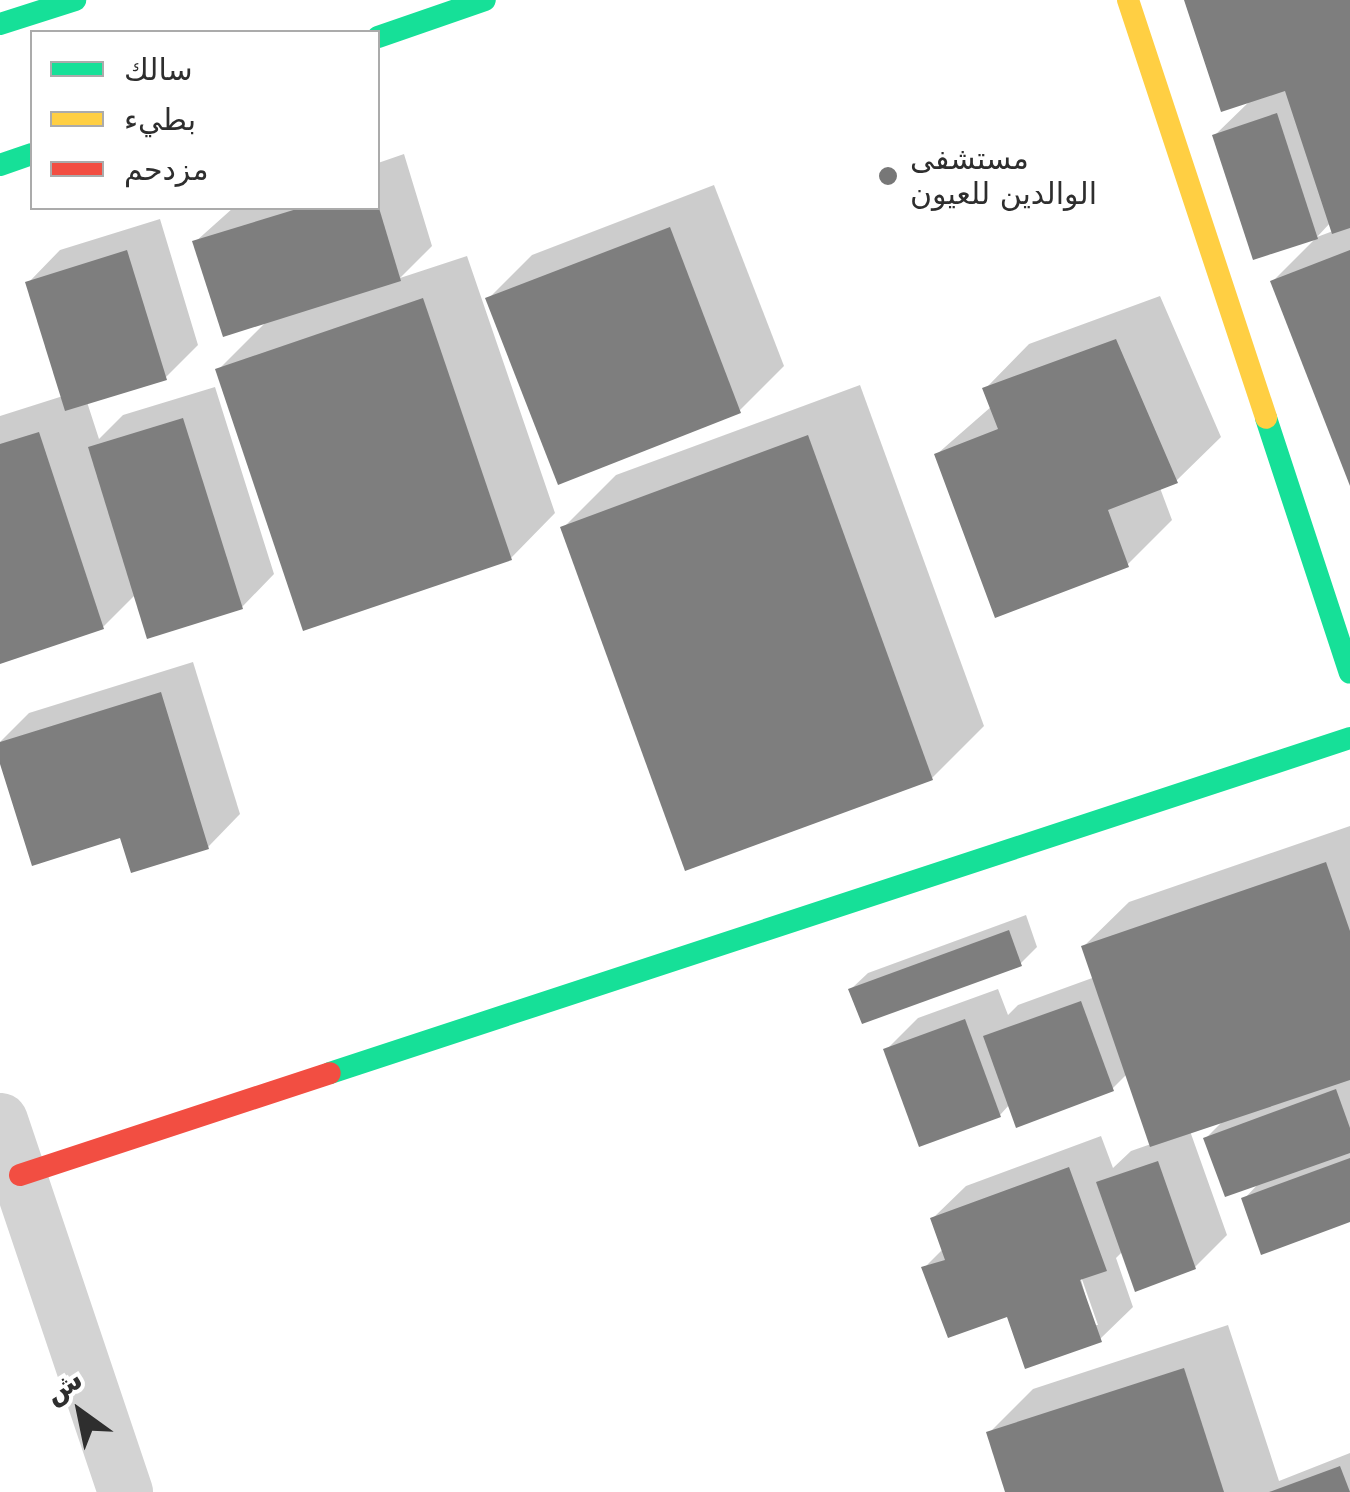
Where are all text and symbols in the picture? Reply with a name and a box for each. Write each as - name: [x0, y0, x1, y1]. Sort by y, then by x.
- legend: [30, 30, 380, 210]
- text: سالك: [124, 52, 193, 87]
- text: بطيء: [124, 102, 196, 137]
- place label: مستشفى الوالدين للعيون: [910, 141, 1097, 212]
- text: مزدحم: [124, 152, 209, 187]
- marker: مستشفى الوالدين للعيون: [875, 163, 901, 189]
- north arrow: [30, 1362, 130, 1462]
- text: ش: [38, 1362, 89, 1411]

